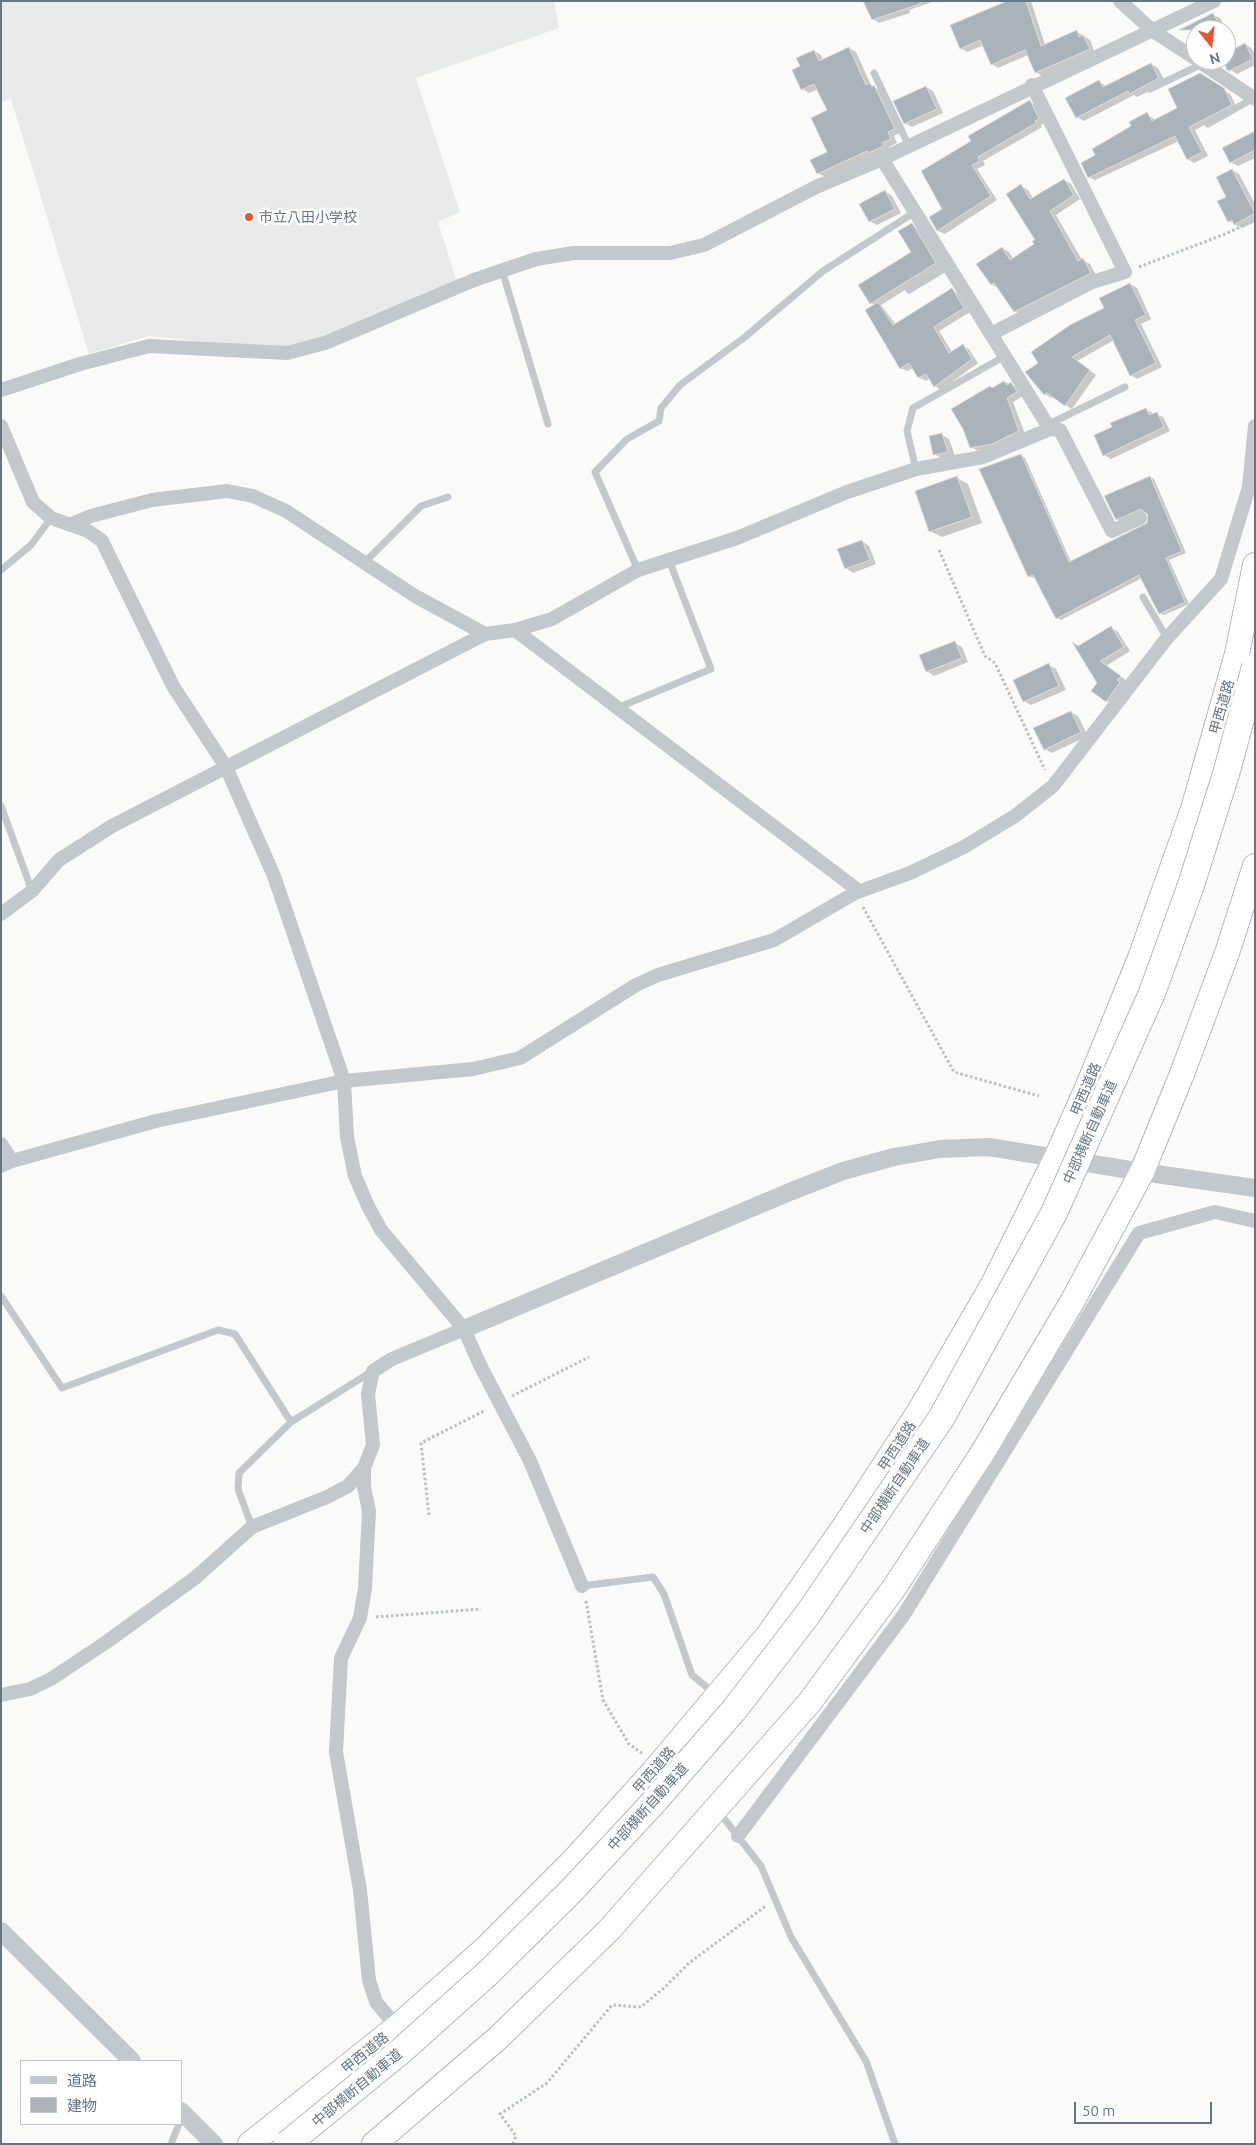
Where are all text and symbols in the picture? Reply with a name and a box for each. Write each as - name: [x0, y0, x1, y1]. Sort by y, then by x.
- north arrow: [1186, 20, 1236, 70]
- text: N: [1208, 49, 1222, 68]
- place label: 市立八田小学校: [259, 209, 357, 225]
- marker: 市立八田小学校: [243, 211, 255, 223]
- street label: 甲西道路: [1206, 678, 1238, 736]
- street label: 甲西道路: [1067, 1060, 1105, 1118]
- street label: 中部横断自動車道: [1060, 1077, 1120, 1187]
- street label: 甲西道路: [875, 1418, 919, 1474]
- street label: 中部横断自動車道: [857, 1435, 933, 1537]
- street label: 甲西道路: [629, 1743, 679, 1797]
- street label: 中部横断自動車道: [604, 1760, 692, 1854]
- street label: 甲西道路: [338, 2029, 392, 2077]
- street label: 中部横断自動車道: [309, 2046, 405, 2130]
- legend: [20, 2060, 182, 2125]
- text: 道路: [67, 2072, 97, 2089]
- scale bar: [1076, 2092, 1214, 2124]
- text: 建物: [67, 2097, 97, 2114]
- text: 50 m: [1082, 2102, 1115, 2119]

